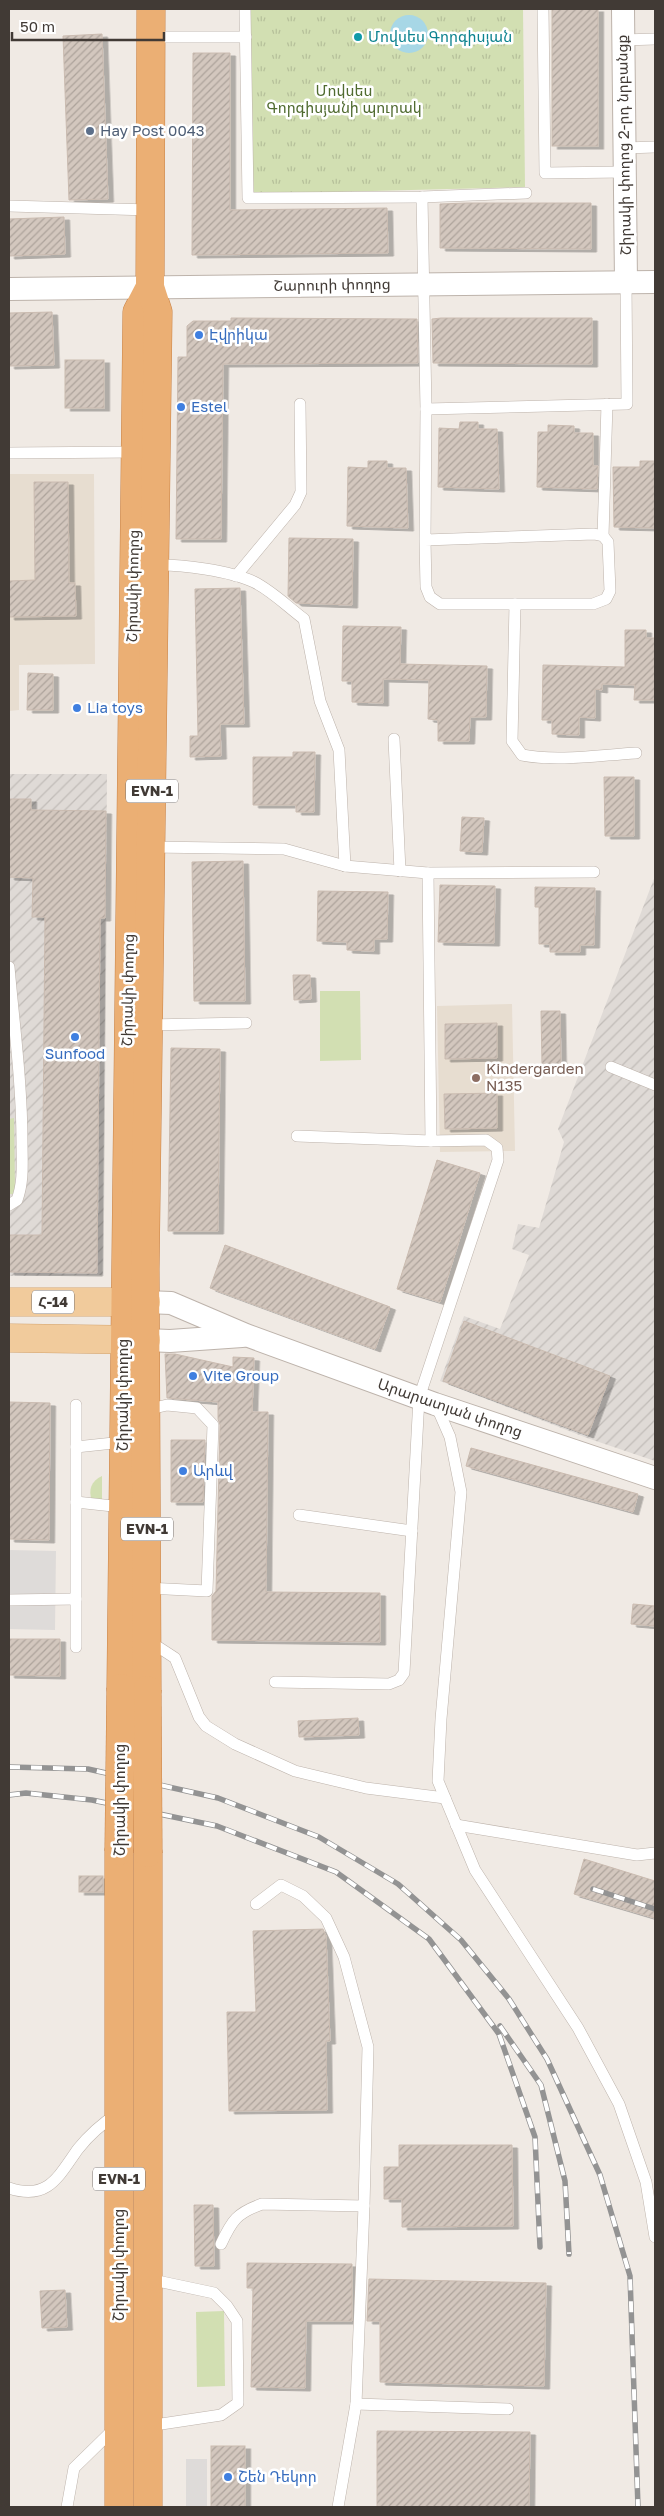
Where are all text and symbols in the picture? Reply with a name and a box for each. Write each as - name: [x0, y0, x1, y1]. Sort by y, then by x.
- scale bar: [12, 10, 165, 42]
- text: 50 m: [20, 17, 55, 35]
- place label: Մովսես Գորգիսյան: [368, 27, 512, 46]
- marker: Մովսես Գորգիսյան: [352, 31, 364, 43]
- street label: Շիրակի փողոց 2-րդ նրբանցք: [612, 34, 635, 256]
- park label: Մովսես Գորգիսյանի պուրակ: [266, 81, 422, 117]
- place label: Hay Post 0043: [100, 121, 205, 139]
- marker: Hay Post 0043: [84, 125, 96, 137]
- street label: Շարուրի փողոց: [273, 274, 391, 295]
- place label: Էվրիկա: [209, 325, 268, 344]
- marker: Էվրիկա: [193, 329, 205, 341]
- place label: Estel: [191, 397, 228, 415]
- marker: Estel: [175, 401, 187, 413]
- street label: Շիրակի փողոց: [122, 530, 143, 642]
- place label: Lia toys: [87, 698, 143, 716]
- marker: Lia toys: [71, 702, 83, 714]
- road number: EVN-1: [126, 779, 178, 802]
- street label: Շիրակի փողոց: [117, 934, 138, 1046]
- marker: Sunfood: [69, 1031, 81, 1043]
- place label: Sunfood: [45, 1044, 105, 1062]
- place label: Kindergarden N135: [486, 1059, 584, 1094]
- marker: Kindergarden N135: [470, 1072, 482, 1084]
- road number: Հ-14: [32, 1290, 74, 1314]
- street label: Շիրակի փողոց: [113, 1339, 132, 1451]
- place label: Vite Group: [203, 1366, 279, 1384]
- marker: Vite Group: [187, 1370, 199, 1382]
- street label: Արարատյան փողոց: [375, 1374, 525, 1441]
- place label: Արևվ: [193, 1461, 234, 1480]
- marker: Արևվ: [177, 1465, 189, 1477]
- road number: EVN-1: [121, 1518, 173, 1540]
- street label: Շիրակի փողոց: [110, 1744, 129, 1856]
- road number: EVN-1: [93, 2168, 145, 2190]
- street label: Շիրակի փողոց: [109, 2209, 128, 2321]
- place label: Շեն Դեկոր: [238, 2467, 317, 2486]
- marker: Շեն Դեկոր: [222, 2471, 234, 2483]

